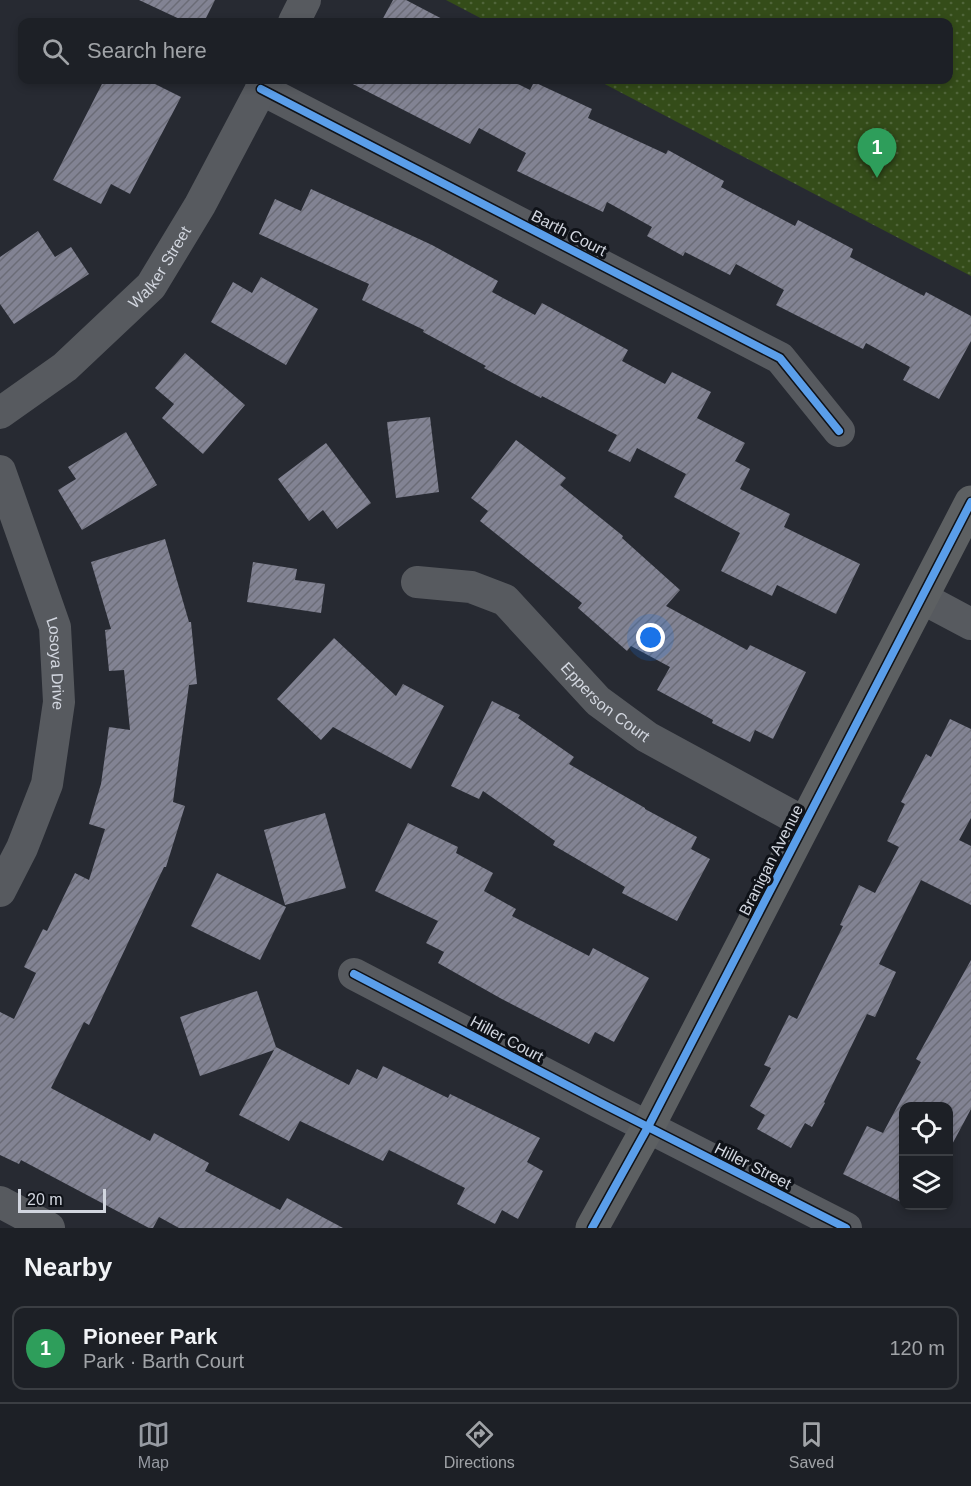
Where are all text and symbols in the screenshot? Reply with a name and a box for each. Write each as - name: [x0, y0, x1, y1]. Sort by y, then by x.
- search box: [18, 18, 953, 84]
- icon: search: [39, 35, 72, 68]
- text: Search here: [87, 38, 207, 63]
- pin: 1: [858, 128, 896, 178]
- street label: Barth Court: [529, 207, 610, 259]
- street label: Walker Street: [125, 223, 194, 311]
- street label: Losoya Drive: [44, 615, 68, 711]
- your location: [636, 623, 665, 652]
- street label: Epperson Court: [558, 658, 654, 745]
- street label: Branigan Avenue: [736, 802, 806, 918]
- street label: Hiller Court: [468, 1013, 547, 1066]
- map controls: [899, 1102, 953, 1210]
- button: locate: [899, 1102, 953, 1156]
- street label: Hiller Street: [712, 1139, 795, 1193]
- button: layers: [899, 1156, 953, 1210]
- scale bar: [18, 1186, 106, 1214]
- text: 20 m: [27, 1191, 63, 1208]
- text: Nearby: [24, 1252, 112, 1282]
- text: Pioneer Park: [83, 1324, 218, 1349]
- text: 1: [40, 1337, 51, 1359]
- text: 120 m: [889, 1337, 945, 1359]
- text: Park · Barth Court: [83, 1350, 244, 1372]
- tab: Map: [137, 1418, 170, 1472]
- tab: Directions: [444, 1418, 515, 1472]
- tab: Saved: [789, 1418, 834, 1472]

